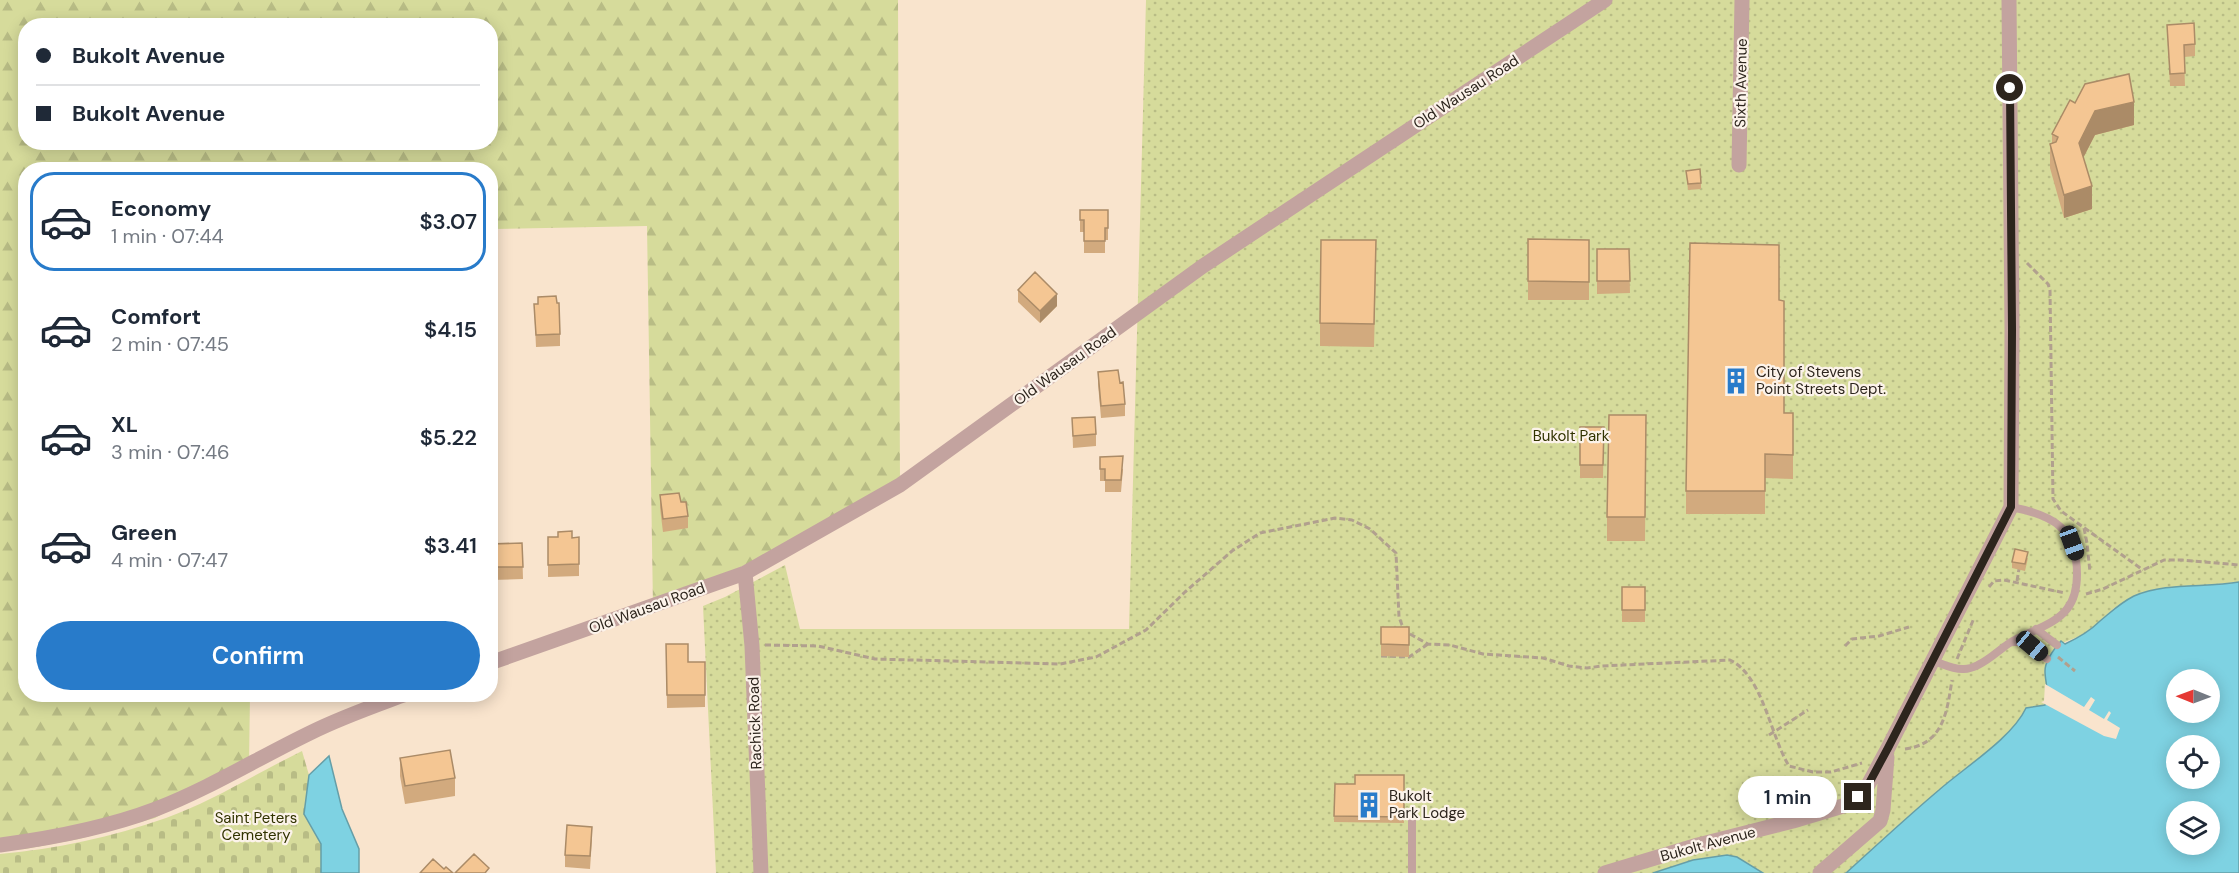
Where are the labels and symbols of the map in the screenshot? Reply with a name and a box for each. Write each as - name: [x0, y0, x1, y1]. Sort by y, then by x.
- street label: Sixth Avenue: [1730, 38, 1752, 128]
- street label: Old Wausau Road: [1409, 50, 1523, 134]
- route start: [1996, 74, 2023, 101]
- street label: Old Wausau Road: [1010, 322, 1120, 410]
- place label: City of Stevens Point Streets Dept.: [1756, 362, 1886, 399]
- building icon: City of Stevens Point Streets Dept.: [1721, 366, 1751, 396]
- park label: Bukolt Park: [1533, 426, 1610, 446]
- car: [2057, 523, 2087, 563]
- street label: Old Wausau Road: [586, 578, 708, 638]
- car: [2012, 628, 2052, 664]
- north arrow: [2166, 669, 2220, 723]
- street label: Rachick Road: [743, 676, 767, 770]
- callout: 1 min: [1738, 776, 1837, 818]
- route end: [1844, 783, 1871, 810]
- place label: Bukolt Park Lodge: [1389, 786, 1465, 823]
- building icon: Bukolt Park Lodge: [1354, 790, 1384, 820]
- park label: Saint Peters Cemetery: [215, 808, 297, 845]
- street label: Bukolt Avenue: [1658, 822, 1758, 866]

